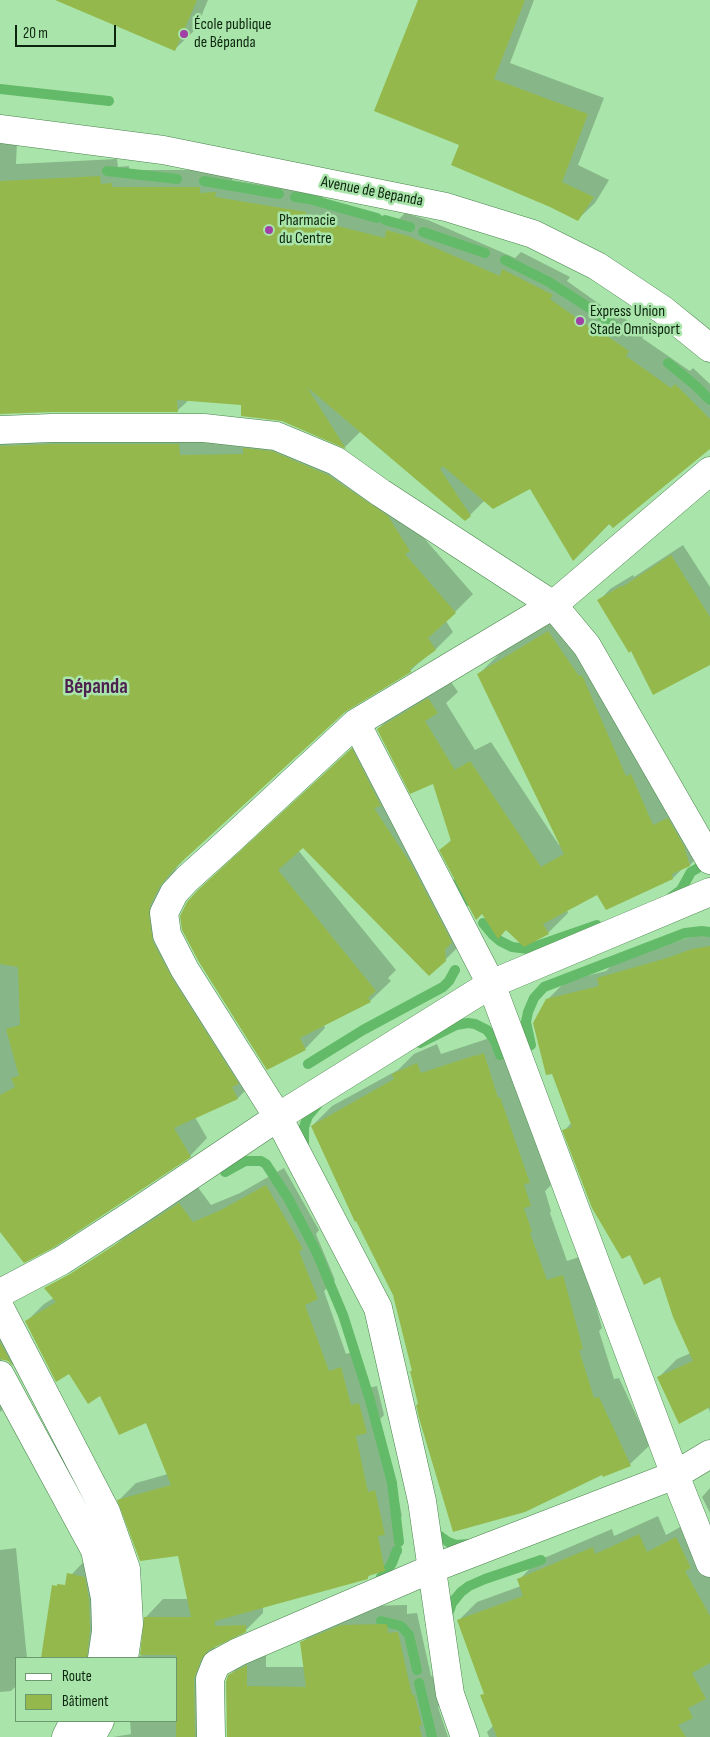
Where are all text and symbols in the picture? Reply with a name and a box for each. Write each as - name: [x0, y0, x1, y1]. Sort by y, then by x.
- scale bar: [18, 15, 119, 47]
- place label: École publique de Bépanda: [194, 15, 271, 53]
- text: 20 m: [23, 24, 48, 43]
- marker: École publique de Bépanda: [178, 28, 190, 40]
- street label: Avenue de Bepanda: [319, 173, 425, 211]
- place label: Pharmacie du Centre: [279, 211, 336, 249]
- marker: Pharmacie du Centre: [263, 224, 275, 236]
- place label: Express Union Stade Omnisport: [590, 302, 680, 340]
- marker: Express Union Stade Omnisport: [574, 315, 586, 327]
- district label: Bépanda: [64, 675, 128, 701]
- legend: [15, 1657, 178, 1722]
- text: Route: [62, 1667, 92, 1686]
- text: Bâtiment: [62, 1692, 109, 1711]

